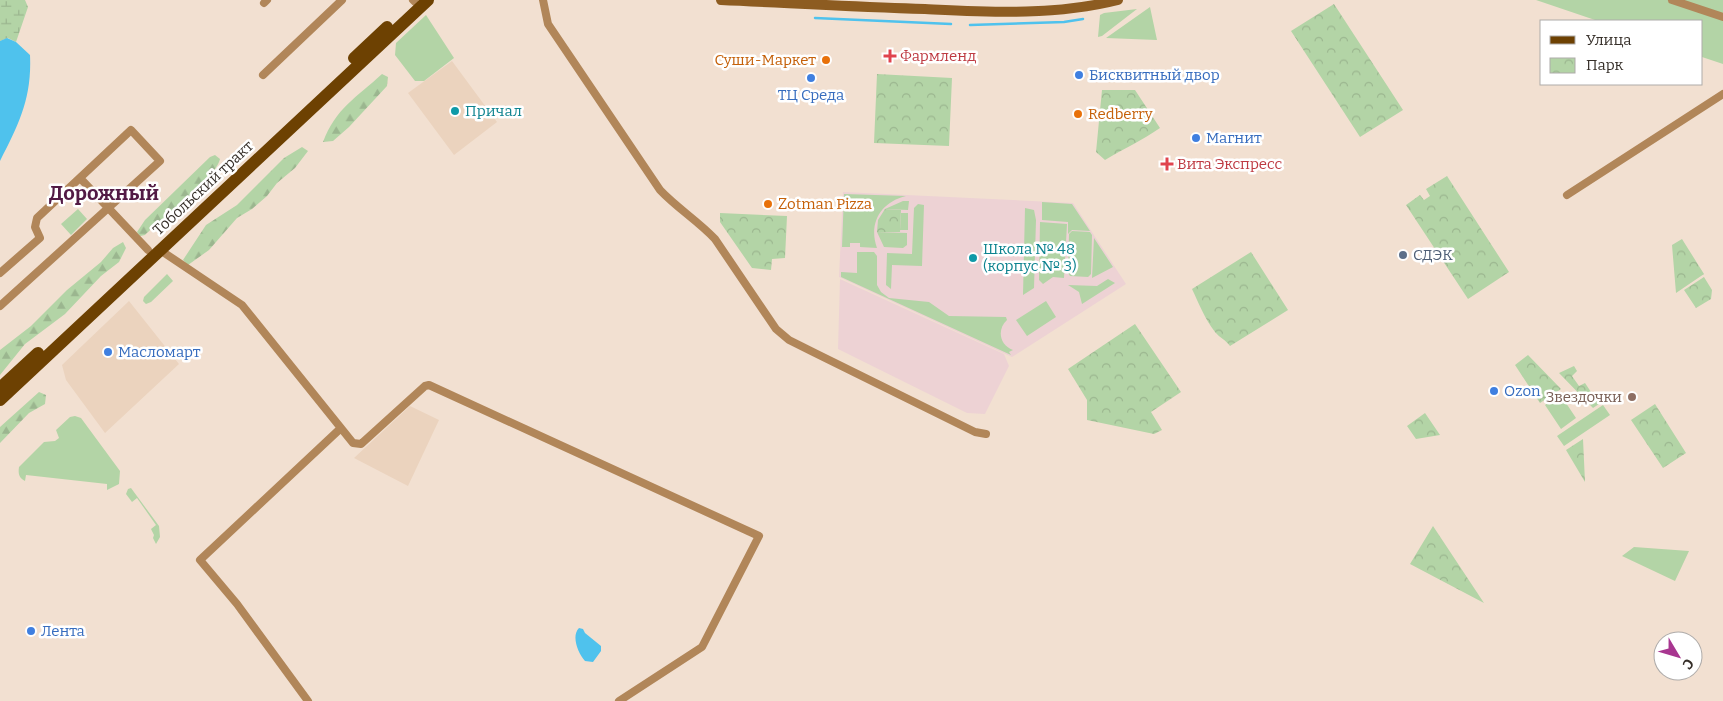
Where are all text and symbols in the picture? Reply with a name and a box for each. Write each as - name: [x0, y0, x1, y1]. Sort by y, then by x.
- legend: [1540, 20, 1703, 85]
- text: Улица: [1586, 31, 1632, 49]
- place label: Фармленд: [900, 47, 976, 65]
- marker: Фармленд: [884, 50, 896, 62]
- place label: Суши-Маркет: [714, 51, 816, 69]
- marker: Суши-Маркет: [820, 54, 832, 66]
- text: Парк: [1586, 56, 1624, 74]
- place label: Бисквитный двор: [1089, 66, 1220, 84]
- marker: Бисквитный двор: [1073, 69, 1085, 81]
- marker: ТЦ Среда: [805, 72, 817, 84]
- place label: ТЦ Среда: [778, 86, 844, 104]
- place label: Причал: [465, 102, 522, 120]
- marker: Причал: [449, 105, 461, 117]
- place label: Redberry: [1088, 105, 1153, 123]
- marker: Redberry: [1072, 108, 1084, 120]
- place label: Магнит: [1206, 129, 1262, 147]
- marker: Магнит: [1190, 132, 1202, 144]
- street label: Тобольский тракт: [149, 137, 257, 239]
- place label: Вита Экспресс: [1177, 155, 1282, 173]
- marker: Вита Экспресс: [1161, 158, 1173, 170]
- district label: Дорожный: [49, 181, 159, 205]
- place label: Zotman Pizza: [778, 195, 872, 213]
- marker: Zotman Pizza: [762, 198, 774, 210]
- place label: Школа № 48 (корпус № 3): [983, 240, 1077, 275]
- place label: СДЭК: [1413, 246, 1453, 264]
- marker: СДЭК: [1397, 249, 1409, 261]
- marker: Школа № 48 (корпус № 3): [967, 252, 979, 264]
- place label: Масломарт: [118, 343, 201, 361]
- marker: Масломарт: [102, 346, 114, 358]
- place label: Ozon: [1504, 382, 1541, 400]
- marker: Ozon: [1488, 385, 1500, 397]
- place label: Звездочки: [1546, 388, 1622, 406]
- marker: Звездочки: [1626, 391, 1638, 403]
- place label: Лента: [41, 622, 85, 640]
- marker: Лента: [25, 625, 37, 637]
- north arrow: [1653, 631, 1703, 681]
- text: С: [1678, 655, 1697, 673]

